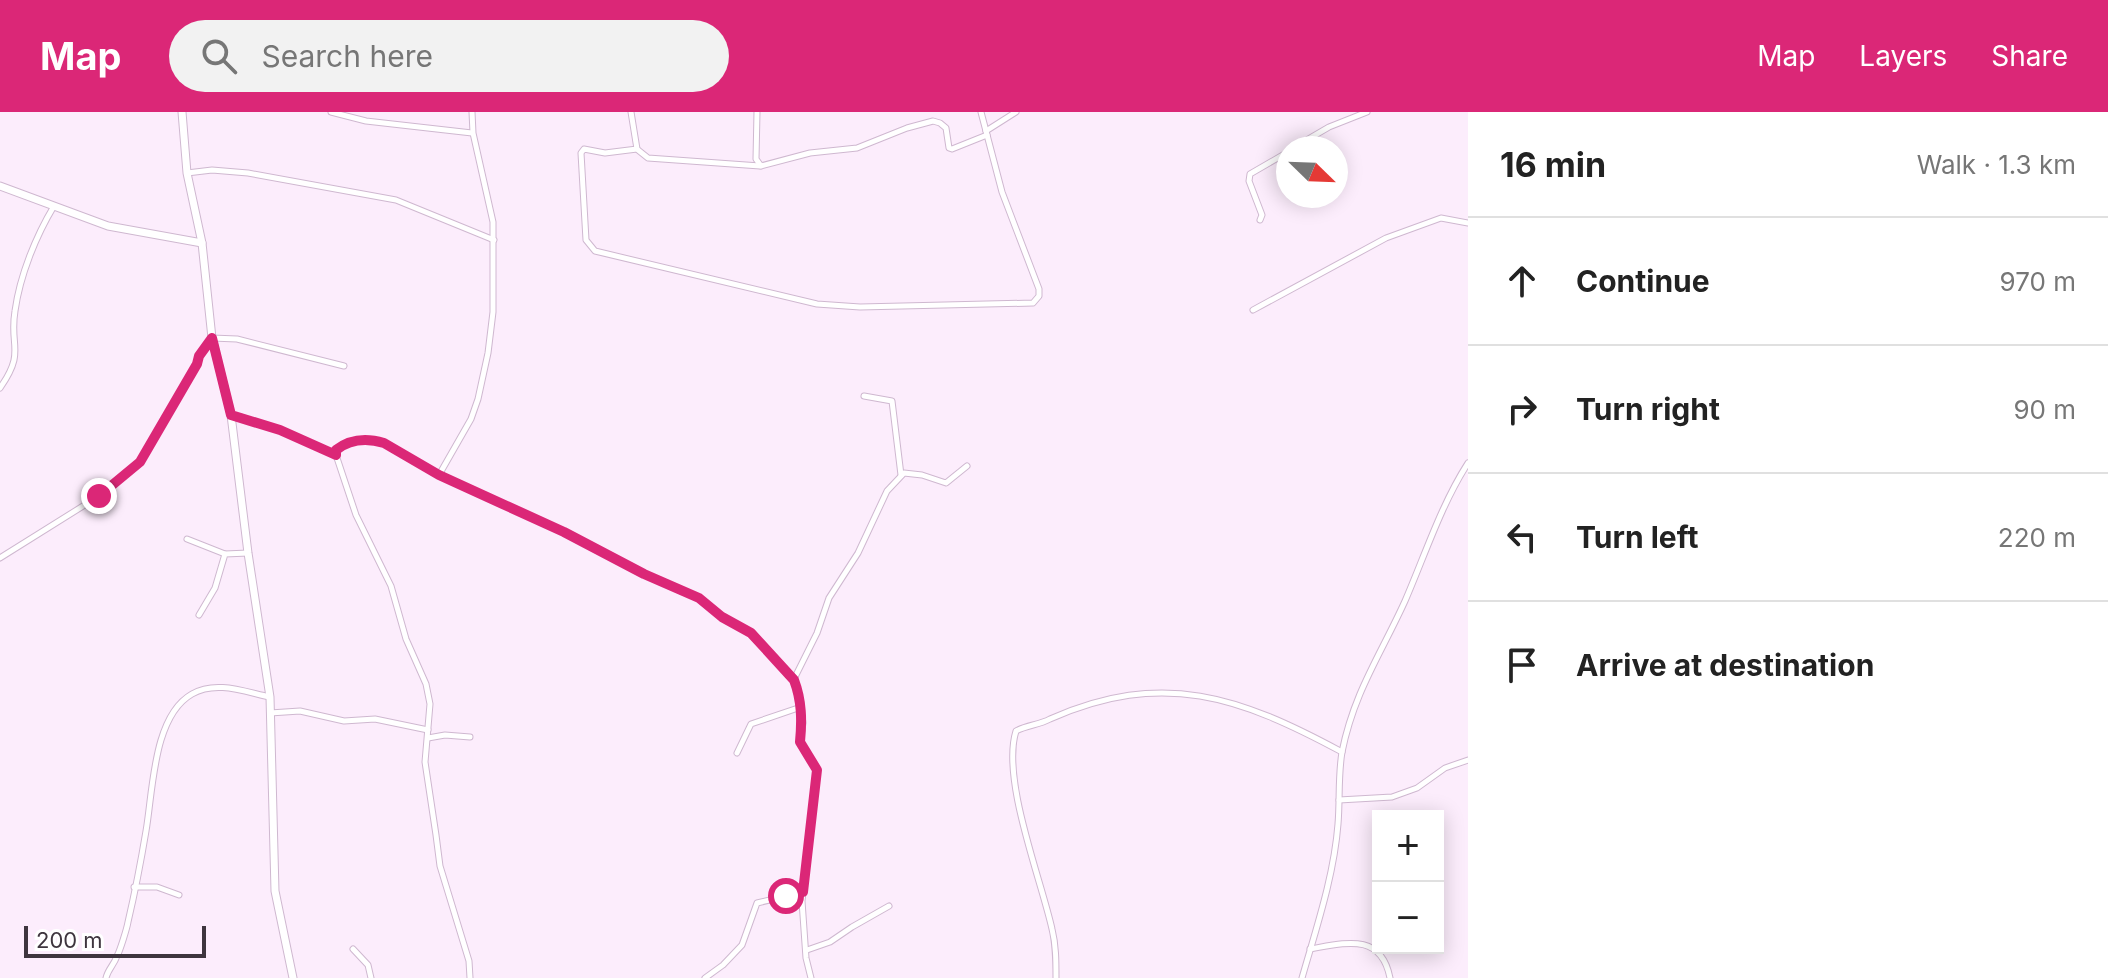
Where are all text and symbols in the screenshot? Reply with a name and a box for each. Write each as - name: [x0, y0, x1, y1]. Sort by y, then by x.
- search box: [169, 20, 729, 92]
- text: Map: [40, 33, 121, 79]
- icon: search: [197, 34, 241, 78]
- text: Search here: [261, 38, 433, 74]
- text: Map: [1757, 39, 1815, 73]
- text: Layers: [1859, 39, 1947, 73]
- text: Share: [1991, 39, 2068, 73]
- north arrow: [1276, 136, 1348, 208]
- text: 16 min: [1500, 144, 1606, 185]
- text: Walk · 1.3 km: [1917, 149, 2076, 180]
- icon: ahead: [1500, 259, 1544, 303]
- text: Continue: [1576, 263, 1710, 299]
- text: 970 m: [2000, 266, 2076, 297]
- icon: right: [1500, 387, 1544, 431]
- text: Turn right: [1576, 391, 1720, 427]
- text: 90 m: [2013, 394, 2076, 425]
- route end: [81, 478, 117, 514]
- icon: left: [1500, 515, 1544, 559]
- text: Turn left: [1576, 519, 1698, 555]
- text: 220 m: [1998, 522, 2076, 553]
- icon: arrive: [1500, 643, 1544, 687]
- text: Arrive at destination: [1576, 647, 1874, 683]
- map controls: [1372, 810, 1444, 954]
- button: +: [1372, 810, 1444, 882]
- route start: [768, 878, 804, 914]
- button: −: [1372, 882, 1444, 954]
- scale bar: [24, 922, 206, 958]
- text: 200 m: [36, 927, 103, 953]

